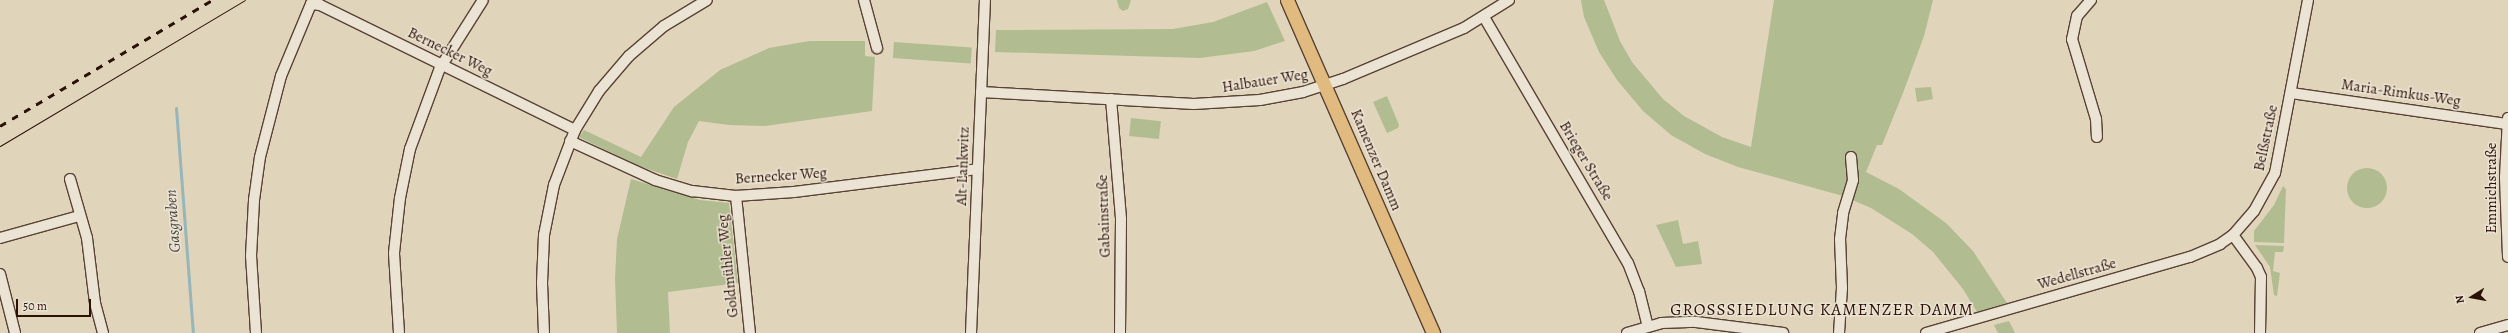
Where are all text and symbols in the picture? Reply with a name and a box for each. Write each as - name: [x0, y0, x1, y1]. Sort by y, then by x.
- street label: Bernecker Weg: [405, 24, 495, 80]
- street label: Halbauer Weg: [1221, 65, 1309, 97]
- street label: Maria-Rimkus-Weg: [2340, 76, 2462, 110]
- street label: Belßstraße: [2250, 103, 2282, 173]
- street label: Kamenzer Damm: [1347, 107, 1405, 213]
- street label: Brieger Straße: [1555, 118, 1617, 204]
- street label: Alt-Lankwitz: [953, 126, 973, 206]
- street label: Emmichstraße: [2483, 142, 2501, 234]
- street label: Bernecker Weg: [734, 164, 828, 188]
- street label: Gabainstraße: [1094, 174, 1114, 258]
- water label: Gasgraben: [161, 189, 185, 253]
- street label: Goldmühler Weg: [714, 214, 742, 318]
- street label: Wedellstraße: [2036, 254, 2118, 294]
- north arrow: [2452, 277, 2492, 317]
- scale bar: [18, 291, 93, 317]
- text: N: [2452, 294, 2468, 305]
- text: 50 m: [23, 298, 47, 314]
- district label: GROSSSIEDLUNG KAMENZER DAMM: [1670, 300, 1974, 320]

